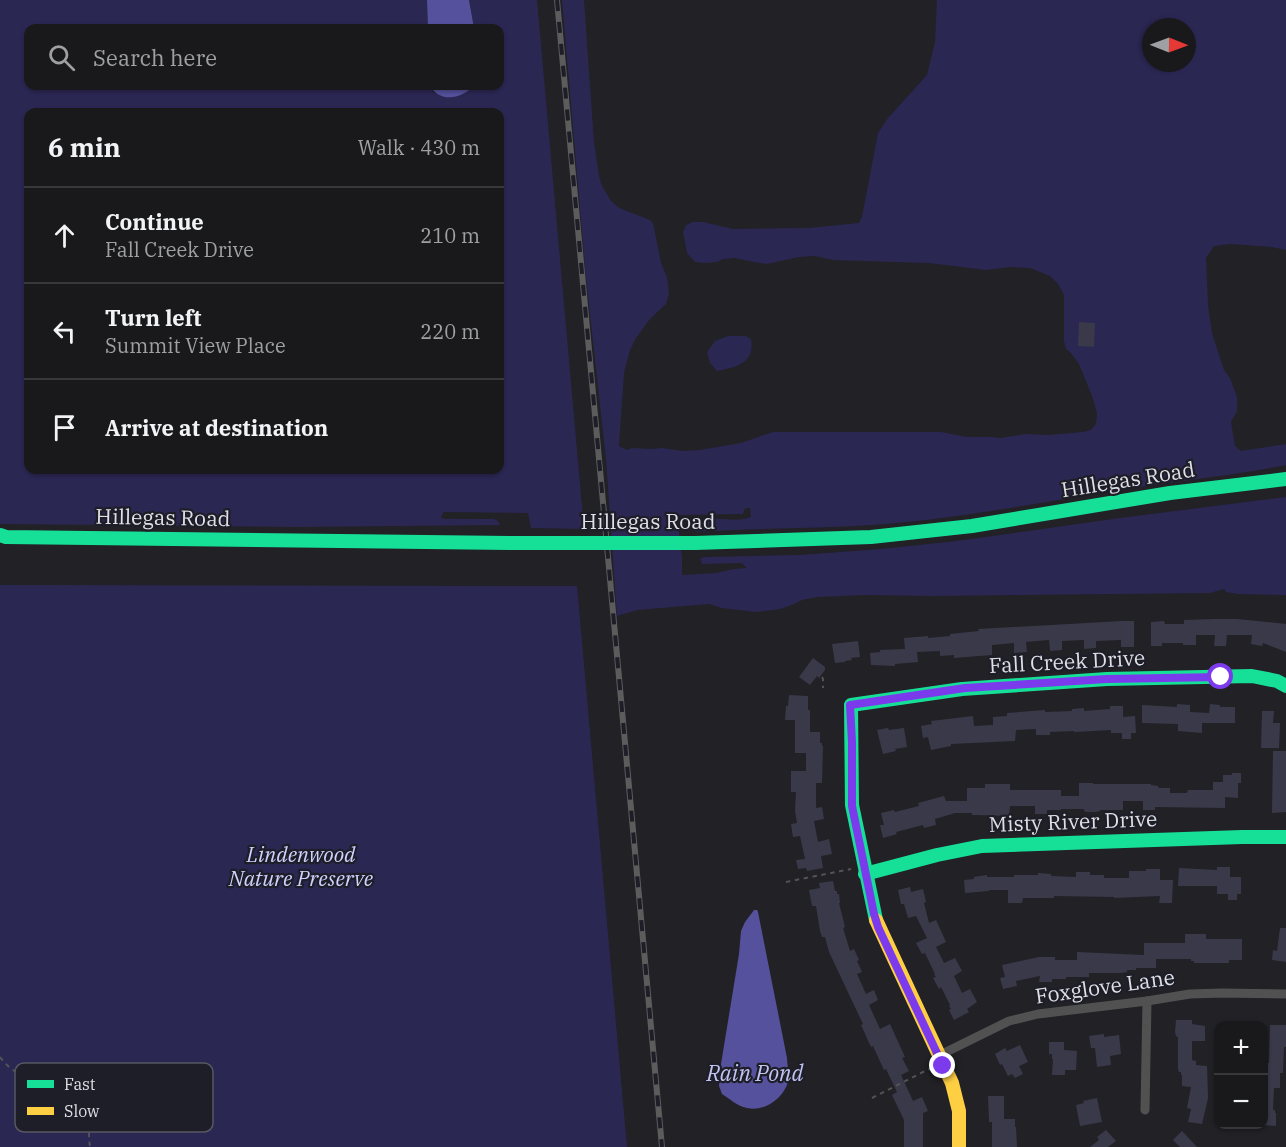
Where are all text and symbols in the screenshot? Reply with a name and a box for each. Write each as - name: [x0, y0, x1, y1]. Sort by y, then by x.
- north arrow: [1142, 18, 1196, 72]
- search box: [24, 24, 504, 90]
- icon: search: [45, 41, 78, 74]
- text: Search here: [93, 43, 217, 72]
- text: 6 min: [48, 130, 121, 164]
- text: Walk · 430 m: [358, 134, 480, 161]
- text: Continue: [105, 207, 204, 236]
- icon: ahead: [48, 219, 81, 252]
- text: 210 m: [420, 222, 480, 249]
- text: Fall Creek Drive: [105, 236, 254, 263]
- text: Turn left: [105, 303, 201, 332]
- icon: left: [48, 315, 81, 348]
- text: 220 m: [420, 318, 480, 345]
- text: Summit View Place: [105, 332, 286, 359]
- icon: arrive: [48, 411, 81, 444]
- text: Arrive at destination: [105, 413, 328, 442]
- street label: Hillegas Road: [1059, 455, 1197, 503]
- street label: Hillegas Road: [95, 502, 231, 532]
- street label: Hillegas Road: [580, 507, 716, 535]
- street label: Fall Creek Drive: [988, 643, 1146, 679]
- route start: [1207, 663, 1233, 689]
- street label: Misty River Drive: [988, 804, 1158, 838]
- park label: Lindenwood Nature Preserve: [228, 840, 374, 892]
- street label: Foxglove Lane: [1033, 962, 1176, 1010]
- map controls: [1214, 1021, 1268, 1129]
- button: +: [1214, 1021, 1268, 1075]
- route end: [929, 1052, 955, 1078]
- water label: Rain Pond: [705, 1058, 805, 1087]
- legend: [15, 1063, 213, 1132]
- text: Fast: [64, 1074, 96, 1094]
- button: −: [1214, 1075, 1268, 1129]
- text: Slow: [64, 1101, 100, 1121]

